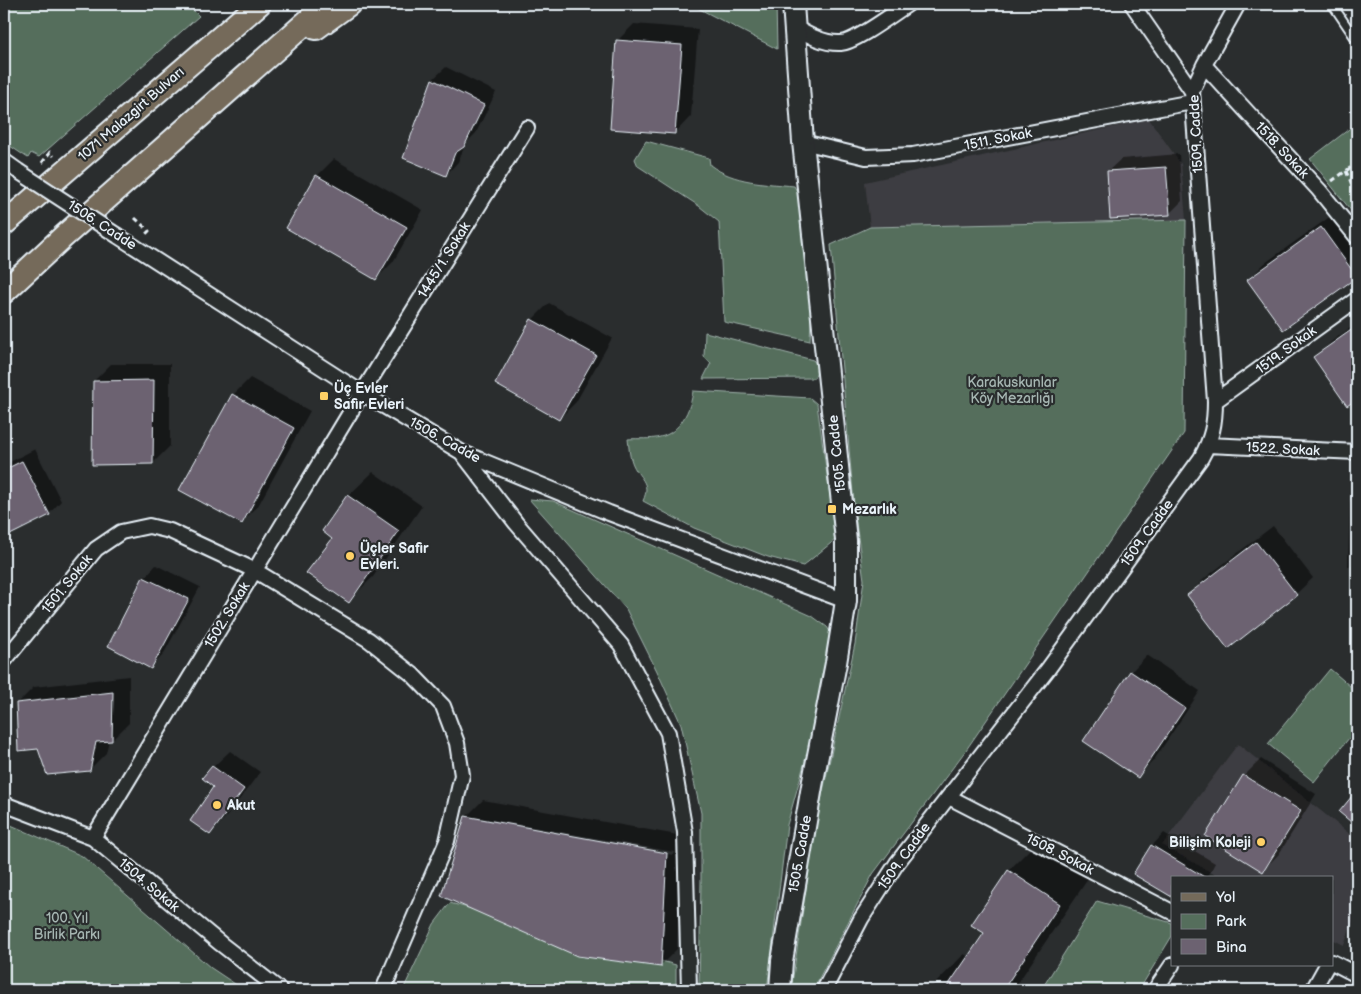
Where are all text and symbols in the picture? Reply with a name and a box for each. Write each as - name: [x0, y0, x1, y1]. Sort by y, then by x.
- street label: 1071 Malazgirt Bulvarı: [74, 63, 188, 165]
- street label: 1509. Cadde: [1185, 94, 1207, 174]
- street label: 1518. Sokak: [1252, 118, 1313, 182]
- street label: 1511. Sokak: [963, 124, 1033, 154]
- street label: 1506. Cadde: [64, 196, 140, 254]
- street label: 1445/1. Sokak: [414, 219, 474, 301]
- street label: 1519. Sokak: [1252, 322, 1320, 378]
- park label: Karakuskunlar Köy Mezarlığı: [967, 374, 1058, 407]
- place label: Üç Evler Safir Evleri: [334, 379, 404, 413]
- marker: Üç Evler Safir Evleri: [318, 390, 330, 402]
- street label: 1506. Cadde: [406, 413, 484, 467]
- street label: 1505. Cadde: [824, 414, 850, 494]
- street label: 1522. Sokak: [1246, 439, 1321, 459]
- street label: 1509. Cadde: [1117, 496, 1177, 570]
- place label: Mezarlık: [842, 501, 897, 518]
- marker: Mezarlık: [826, 503, 838, 515]
- place label: Üçler Safir Evleri.: [360, 539, 429, 573]
- marker: Üçler Safir Evleri.: [344, 550, 356, 562]
- street label: 1501. Sokak: [38, 551, 96, 617]
- street label: 1502. Sokak: [201, 579, 253, 651]
- place label: Akut: [226, 797, 256, 814]
- marker: Akut: [211, 799, 223, 811]
- street label: 1505. Cadde: [785, 814, 815, 894]
- street label: 1509. Cadde: [874, 819, 934, 893]
- street label: 1508. Sokak: [1023, 830, 1097, 878]
- place label: Bilişim Koleji: [1169, 834, 1251, 851]
- marker: Bilişim Koleji: [1255, 836, 1267, 848]
- street label: 1504. Sokak: [115, 855, 183, 915]
- legend: [1171, 876, 1334, 966]
- text: Yol: [1215, 888, 1235, 907]
- park label: 100. Yıl Birlik Parkı: [34, 910, 100, 943]
- text: Park: [1216, 912, 1247, 931]
- text: Bina: [1216, 938, 1247, 957]

